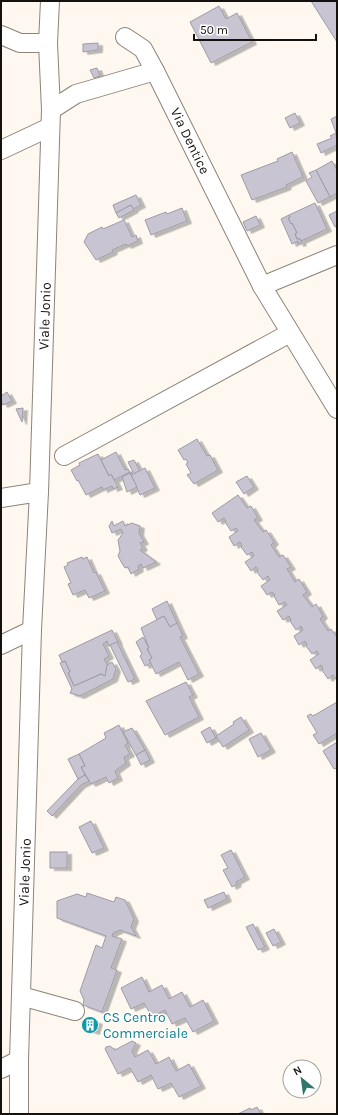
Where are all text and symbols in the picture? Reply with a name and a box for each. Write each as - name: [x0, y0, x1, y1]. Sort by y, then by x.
- scale bar: [194, 16, 316, 42]
- text: 50 m: [200, 23, 228, 37]
- street label: Via Dentice: [167, 105, 213, 177]
- street label: Viale Jonio: [35, 282, 55, 350]
- street label: Viale Jonio: [15, 838, 35, 906]
- place label: CS Centro Commerciale: [103, 1009, 188, 1042]
- building icon: CS Centro Commerciale: [80, 1015, 100, 1035]
- north arrow: [282, 1059, 322, 1099]
- text: N: [291, 1063, 304, 1078]

